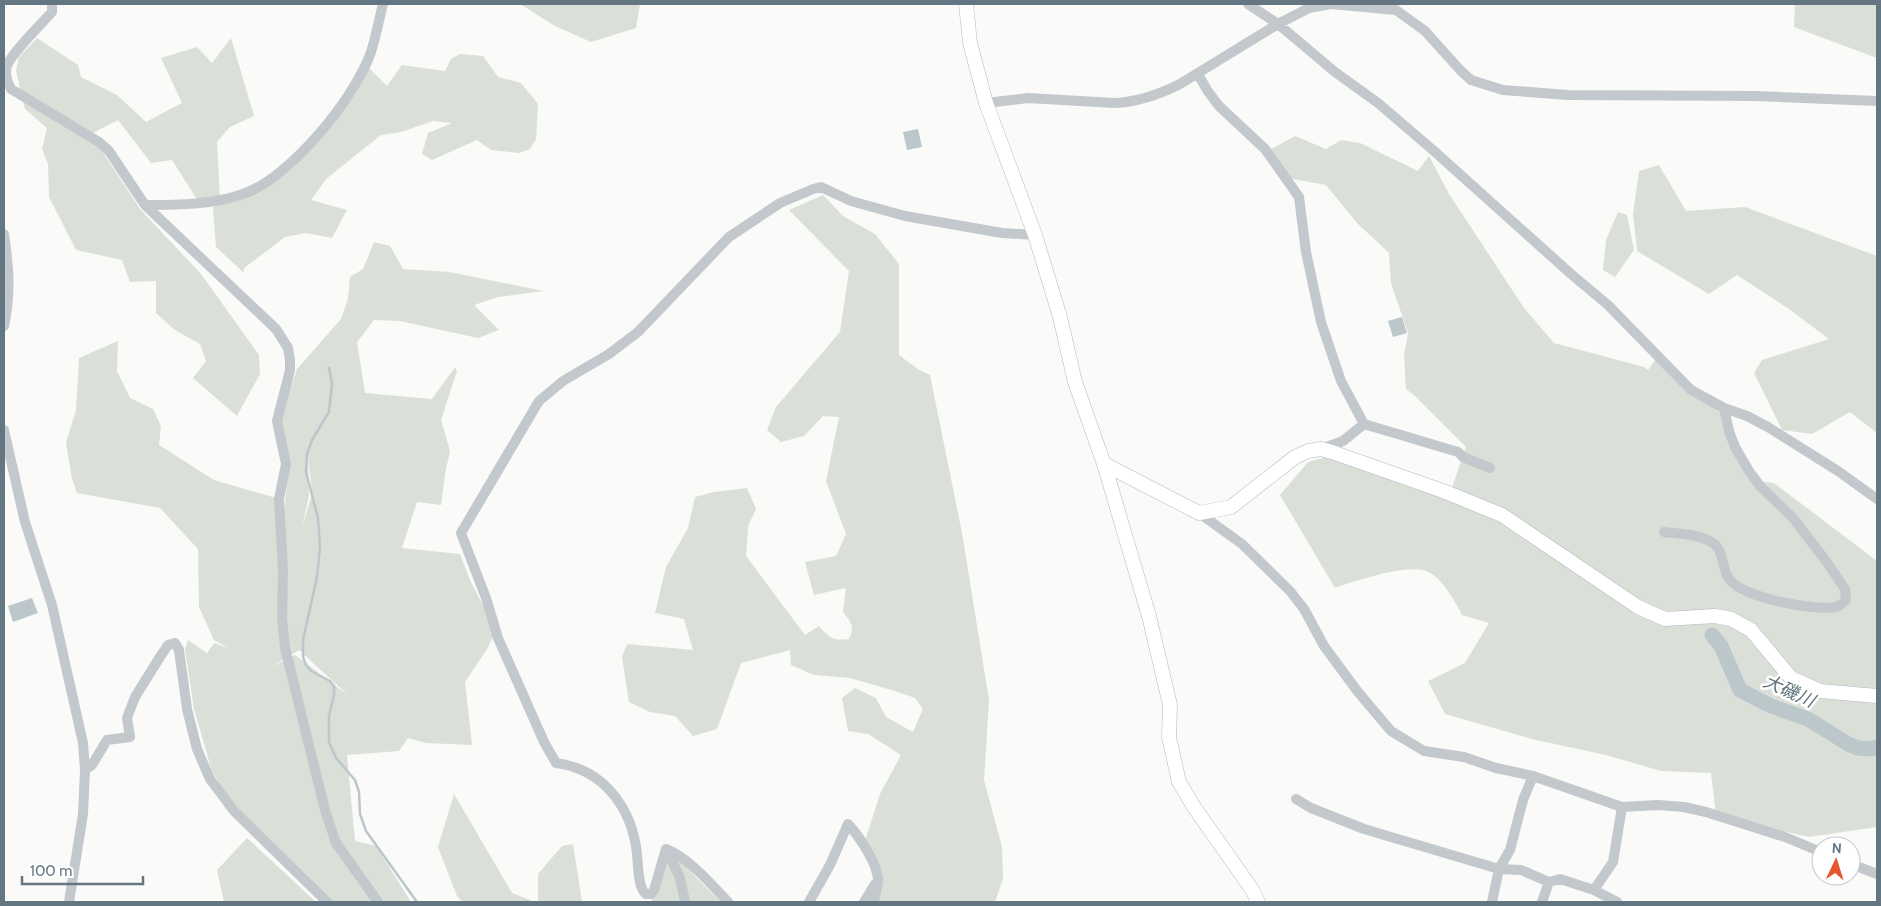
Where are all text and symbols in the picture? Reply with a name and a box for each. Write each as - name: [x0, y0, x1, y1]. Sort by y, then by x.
- water label: 大磯川: [1760, 670, 1820, 713]
- north arrow: [1811, 836, 1861, 886]
- text: N: [1831, 839, 1842, 857]
- scale bar: [22, 854, 144, 886]
- text: 100 m: [30, 862, 72, 880]

